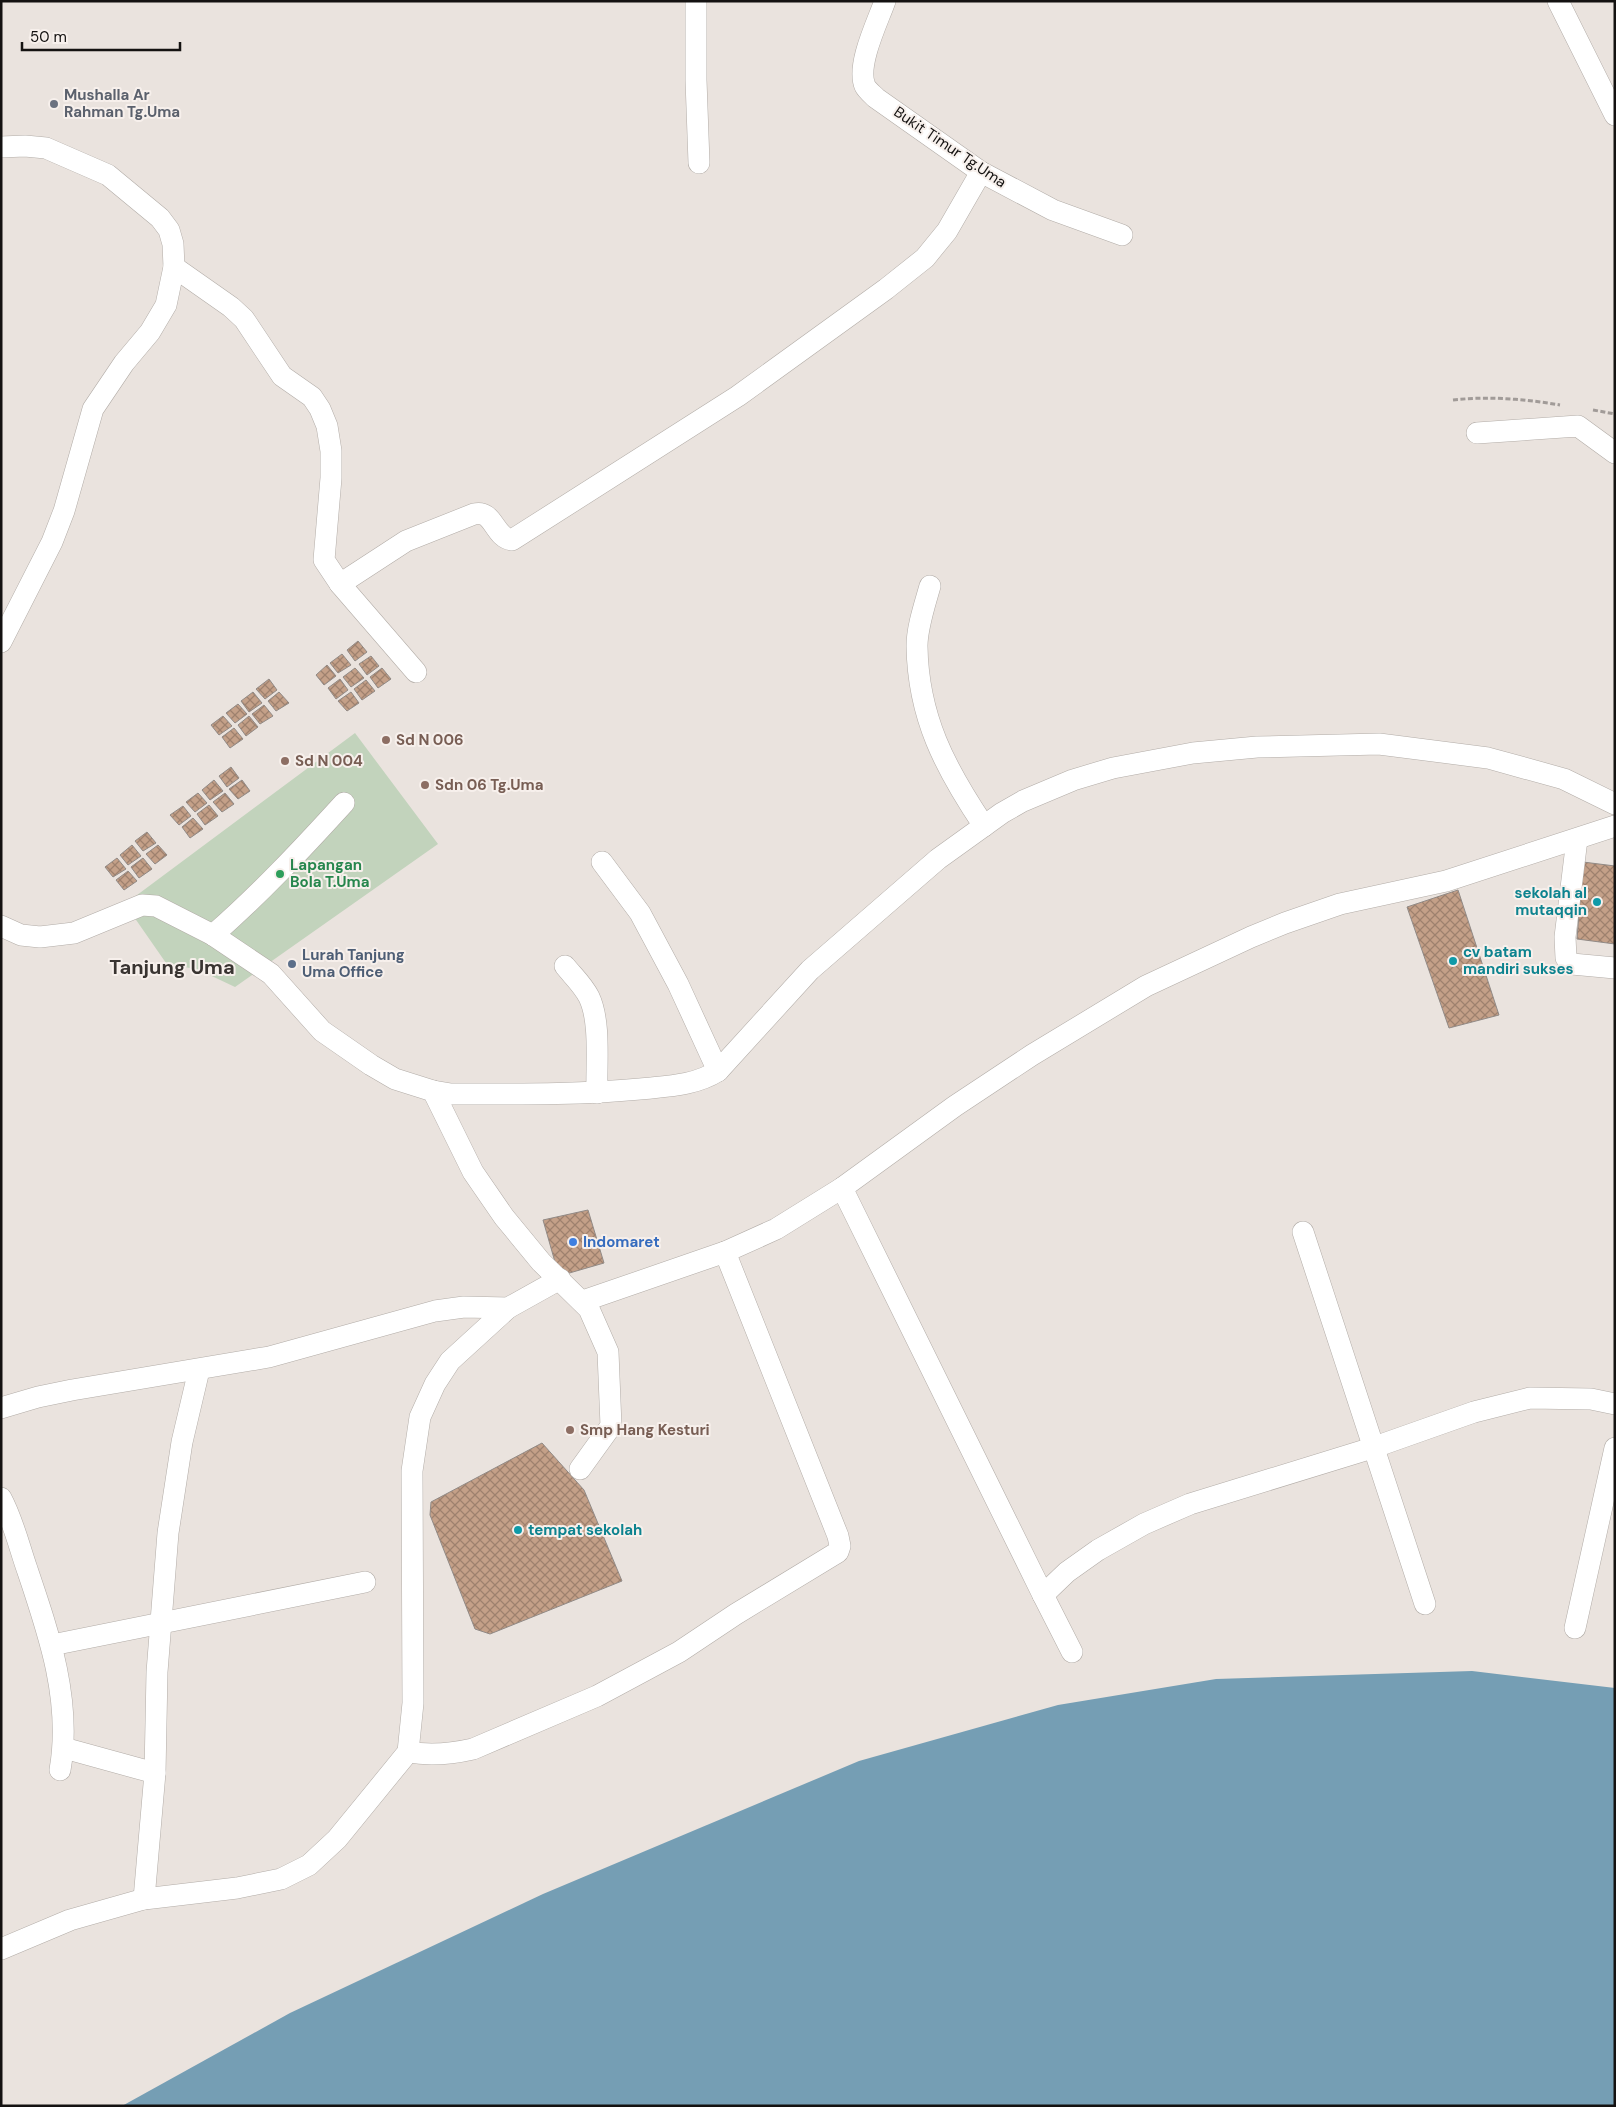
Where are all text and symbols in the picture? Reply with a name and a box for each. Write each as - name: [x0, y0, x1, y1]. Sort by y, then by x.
- scale bar: [22, 20, 180, 52]
- text: 50 m: [30, 27, 67, 47]
- place label: Mushalla Ar Rahman Tg.Uma: [64, 85, 180, 122]
- marker: Mushalla Ar Rahman Tg.Uma: [48, 98, 60, 110]
- street label: Bukit Timur Tg.Uma: [890, 102, 1010, 192]
- place label: Sd N 006: [396, 730, 464, 750]
- marker: Sd N 006: [380, 734, 392, 746]
- place label: Sd N 004: [295, 751, 363, 771]
- marker: Sd N 004: [279, 755, 291, 767]
- place label: Sdn 06 Tg.Uma: [435, 775, 543, 795]
- marker: Sdn 06 Tg.Uma: [419, 779, 431, 791]
- place label: Lapangan Bola T.Uma: [290, 855, 369, 892]
- marker: Lapangan Bola T.Uma: [274, 868, 286, 880]
- place label: sekolah al mutaqqin: [1514, 883, 1587, 920]
- marker: sekolah al mutaqqin: [1591, 896, 1603, 908]
- place label: cv batam mandiri sukses: [1463, 942, 1573, 979]
- place label: Lurah Tanjung Uma Office: [302, 945, 405, 982]
- district label: Tanjung Uma: [109, 954, 235, 980]
- marker: cv batam mandiri sukses: [1447, 955, 1459, 967]
- marker: Lurah Tanjung Uma Office: [286, 958, 298, 970]
- place label: Indomaret: [583, 1232, 660, 1252]
- marker: Indomaret: [567, 1236, 579, 1248]
- place label: Smp Hang Kesturi: [580, 1420, 710, 1440]
- marker: Smp Hang Kesturi: [564, 1424, 576, 1436]
- place label: tempat sekolah: [528, 1520, 642, 1540]
- marker: tempat sekolah: [512, 1524, 524, 1536]

